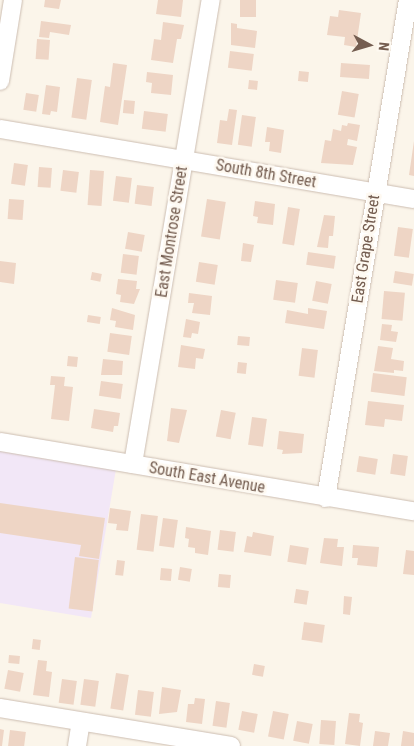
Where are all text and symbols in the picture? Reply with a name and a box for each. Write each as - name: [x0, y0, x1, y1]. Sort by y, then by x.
- north arrow: [344, 20, 394, 70]
- text: N: [376, 41, 392, 52]
- street label: South 8th Street: [214, 156, 318, 192]
- street label: East Montrose Street: [152, 165, 192, 299]
- street label: East Grape Street: [348, 193, 384, 305]
- street label: South East Avenue: [147, 458, 267, 498]

